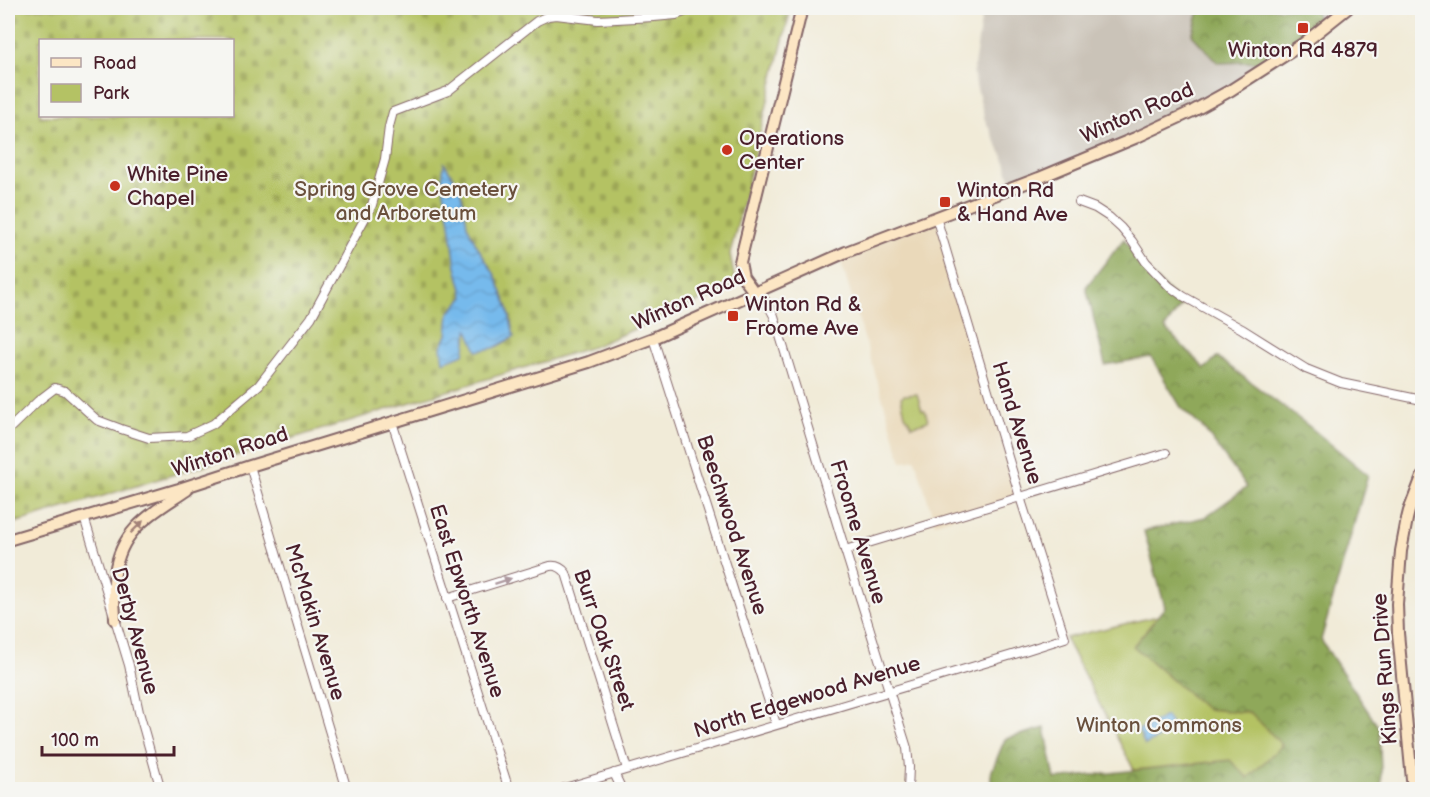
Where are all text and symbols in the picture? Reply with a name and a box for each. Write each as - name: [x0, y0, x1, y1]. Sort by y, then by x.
- marker: Winton Rd 4879: [1296, 21, 1310, 35]
- place label: Winton Rd 4879: [1228, 38, 1378, 63]
- legend: [39, 39, 234, 117]
- text: Road: [93, 53, 137, 74]
- street label: Winton Road: [1077, 77, 1197, 149]
- text: Park: [93, 83, 129, 104]
- place label: Operations Center: [739, 126, 844, 175]
- marker: Operations Center: [720, 143, 734, 157]
- place label: White Pine Chapel: [127, 162, 228, 211]
- park label: Spring Grove Cemetery and Arboretum: [294, 177, 518, 226]
- place label: Winton Rd & Hand Ave: [957, 178, 1068, 227]
- marker: White Pine Chapel: [108, 179, 122, 193]
- marker: Winton Rd & Hand Ave: [938, 195, 952, 209]
- street label: Winton Road: [629, 264, 749, 336]
- place label: Winton Rd & Froome Ave: [745, 292, 862, 341]
- marker: Winton Rd & Froome Ave: [726, 309, 740, 323]
- street label: Hand Avenue: [986, 358, 1048, 488]
- street label: Winton Road: [169, 421, 291, 483]
- street label: Beechwood Avenue: [691, 432, 773, 618]
- street label: Froome Avenue: [824, 457, 892, 607]
- street label: East Epworth Avenue: [424, 501, 510, 701]
- one-way arrow: [130, 520, 144, 534]
- street label: McMakin Avenue: [279, 541, 351, 703]
- street label: Derby Avenue: [106, 565, 164, 697]
- street label: Burr Oak Street: [568, 566, 640, 714]
- one-way arrow: [494, 576, 512, 585]
- street label: Kings Run Drive: [1367, 592, 1403, 746]
- street label: North Edgewood Avenue: [691, 651, 923, 743]
- park label: Winton Commons: [1076, 713, 1242, 738]
- scale bar: [42, 719, 174, 757]
- text: 100 m: [51, 730, 99, 751]

